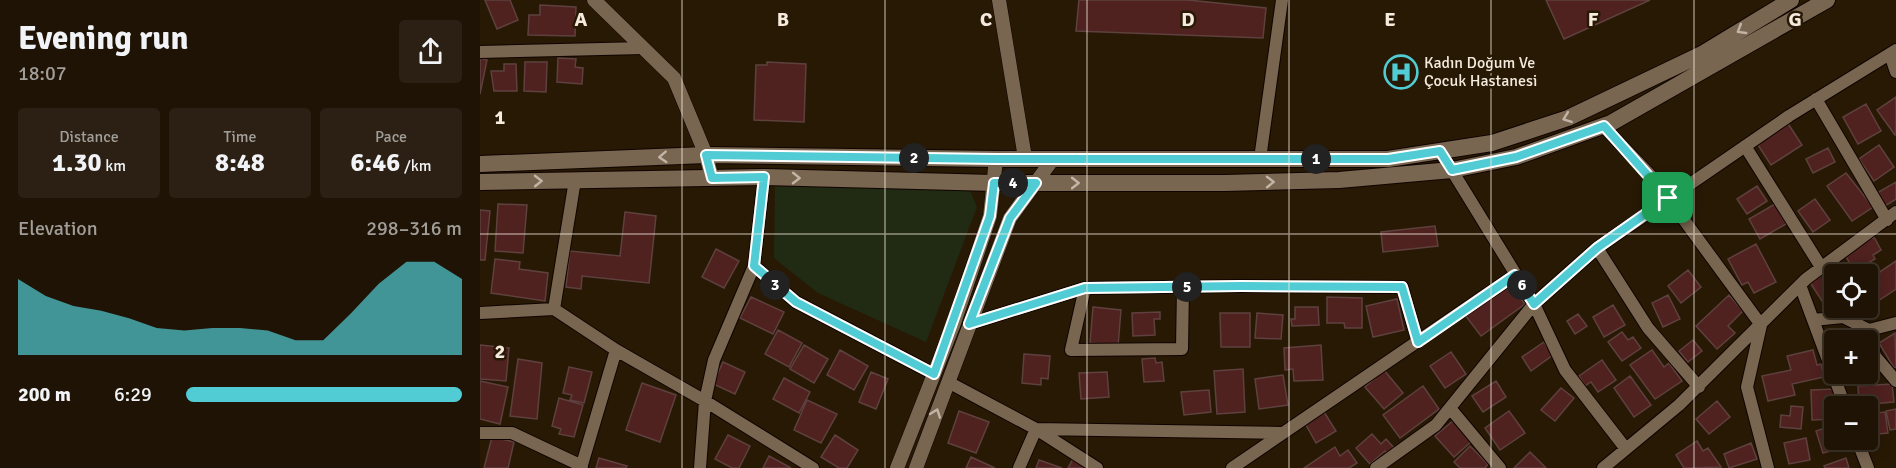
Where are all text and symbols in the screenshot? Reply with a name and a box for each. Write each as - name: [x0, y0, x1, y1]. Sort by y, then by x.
- text: A: [575, 7, 588, 32]
- text: B: [777, 7, 789, 32]
- text: C: [980, 7, 992, 32]
- text: D: [1181, 7, 1195, 32]
- text: E: [1384, 7, 1396, 32]
- text: F: [1588, 7, 1599, 32]
- text: G: [1788, 7, 1802, 32]
- text: Evening run: [18, 18, 188, 59]
- button: share: [399, 20, 462, 83]
- one-way arrow: [1737, 23, 1747, 35]
- place label: Kadın Doğum Ve Çocuk Hastanesi: [1424, 53, 1537, 91]
- hospital icon: Kadın Doğum Ve Çocuk Hastanesi: [1383, 54, 1419, 90]
- text: 18:07: [18, 61, 67, 86]
- text: 1: [495, 105, 506, 130]
- one-way arrow: [1562, 111, 1573, 123]
- text: Distance: [59, 127, 119, 147]
- text: Time: [224, 127, 256, 147]
- text: Pace: [375, 127, 407, 147]
- pin: 2: [899, 143, 929, 173]
- pin: 1: [1301, 144, 1331, 174]
- text: 1.30: [52, 147, 102, 179]
- text: 8:48: [215, 147, 265, 179]
- text: 6:46: [351, 147, 400, 179]
- text: 2: [910, 148, 918, 168]
- text: 1: [1312, 149, 1320, 169]
- one-way arrow: [659, 150, 668, 163]
- text: km: [102, 156, 126, 176]
- text: /km: [400, 156, 431, 176]
- pin: 4: [998, 168, 1028, 198]
- one-way arrow: [792, 172, 801, 184]
- pin: [1642, 172, 1693, 223]
- text: 4: [1009, 173, 1017, 193]
- one-way arrow: [534, 175, 543, 187]
- one-way arrow: [1266, 175, 1275, 188]
- one-way arrow: [1071, 177, 1080, 189]
- icon: arrive: [1651, 181, 1684, 214]
- text: Elevation: [18, 216, 98, 241]
- text: 298–316 m: [366, 216, 462, 241]
- map controls: [1824, 264, 1878, 450]
- button: locate: [1824, 264, 1878, 318]
- pin: 3: [760, 270, 790, 300]
- pin: 6: [1507, 270, 1537, 300]
- pin: 5: [1172, 272, 1202, 302]
- text: 3: [771, 275, 779, 295]
- text: 6: [1518, 275, 1526, 295]
- text: 5: [1183, 277, 1191, 297]
- button: +: [1824, 330, 1878, 384]
- text: 2: [495, 339, 505, 364]
- text: 200 m: [18, 382, 71, 407]
- text: 6:29: [114, 382, 152, 407]
- button: −: [1824, 396, 1878, 450]
- one-way arrow: [929, 408, 942, 419]

